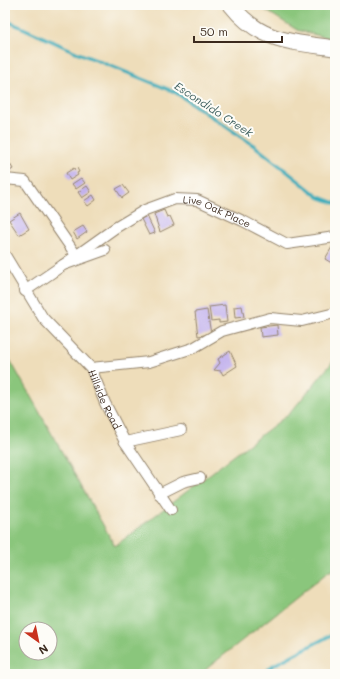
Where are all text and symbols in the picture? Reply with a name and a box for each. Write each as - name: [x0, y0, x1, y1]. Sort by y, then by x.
- scale bar: [194, 18, 282, 44]
- text: 50 m: [200, 23, 228, 39]
- water label: Escondido Creek: [172, 78, 256, 140]
- street label: Live Oak Place: [183, 192, 253, 231]
- street label: Hillside Road: [85, 367, 124, 431]
- north arrow: [18, 621, 58, 661]
- text: N: [36, 641, 51, 658]

